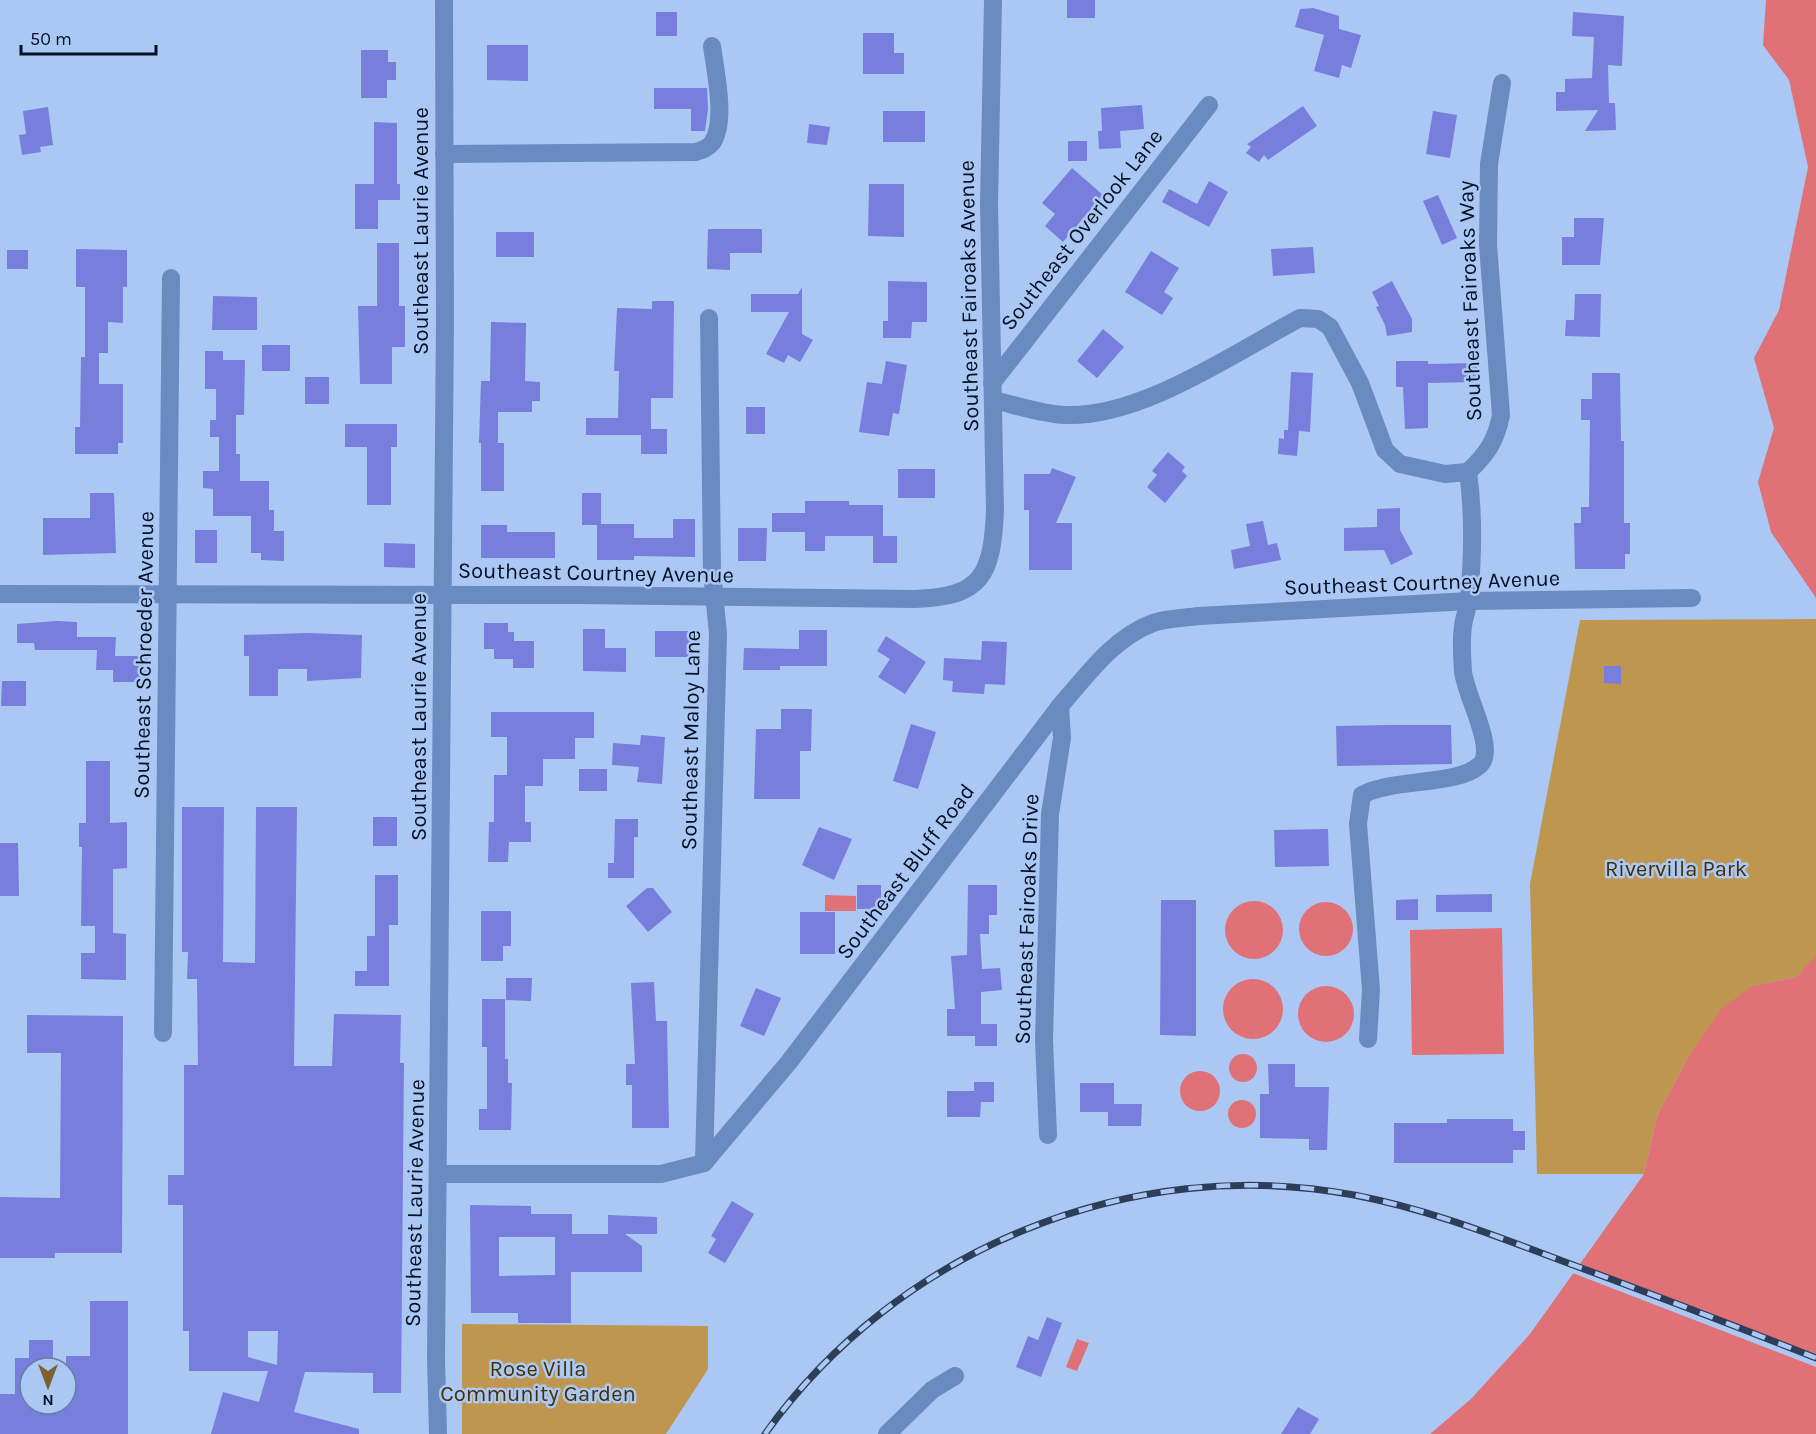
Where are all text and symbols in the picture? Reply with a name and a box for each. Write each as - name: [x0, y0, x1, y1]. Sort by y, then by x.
- scale bar: [21, 18, 156, 56]
- text: 50 m: [30, 28, 72, 50]
- street label: Southeast Laurie Avenue: [408, 107, 434, 355]
- street label: Southeast Overlook Lane: [995, 124, 1168, 335]
- street label: Southeast Fairoaks Avenue: [954, 160, 984, 432]
- street label: Southeast Fairoaks Way: [1453, 180, 1487, 422]
- street label: Southeast Schroeder Avenue: [128, 511, 160, 799]
- street label: Southeast Courtney Avenue: [458, 558, 734, 588]
- street label: Southeast Courtney Avenue: [1284, 565, 1560, 601]
- street label: Southeast Laurie Avenue: [406, 593, 432, 841]
- street label: Southeast Maloy Lane: [676, 630, 706, 850]
- street label: Southeast Bluff Road: [831, 779, 980, 964]
- street label: Southeast Fairoaks Drive: [1010, 793, 1044, 1045]
- park label: Rivervilla Park: [1605, 856, 1747, 882]
- street label: Southeast Laurie Avenue: [400, 1079, 430, 1327]
- north arrow: [18, 1356, 78, 1416]
- park label: Rose Villa Community Garden: [440, 1356, 636, 1407]
- text: N: [42, 1391, 54, 1410]

